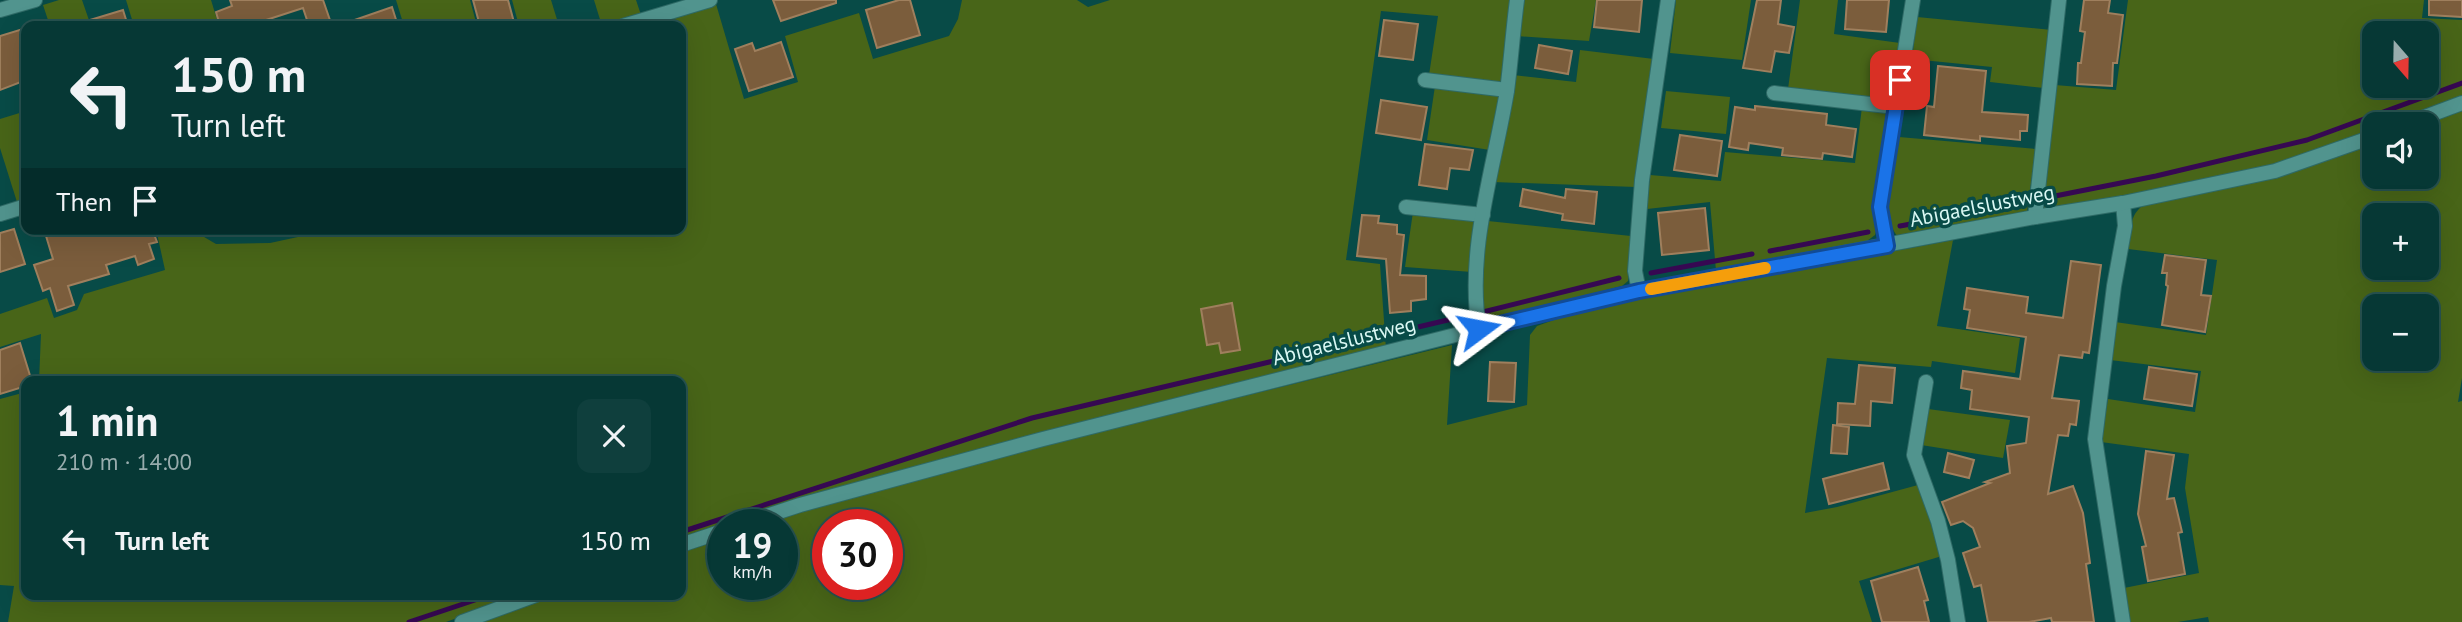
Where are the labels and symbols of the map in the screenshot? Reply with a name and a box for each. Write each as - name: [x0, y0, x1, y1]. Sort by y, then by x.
- north arrow: [2362, 21, 2440, 98]
- pin: [1870, 50, 1930, 110]
- street label: Abigaelslustweg: [1907, 178, 2057, 233]
- position arrow: [1442, 292, 1516, 366]
- street label: Abigaelslustweg: [1269, 310, 1418, 371]
- speed limit sign: 30: [812, 509, 903, 600]

